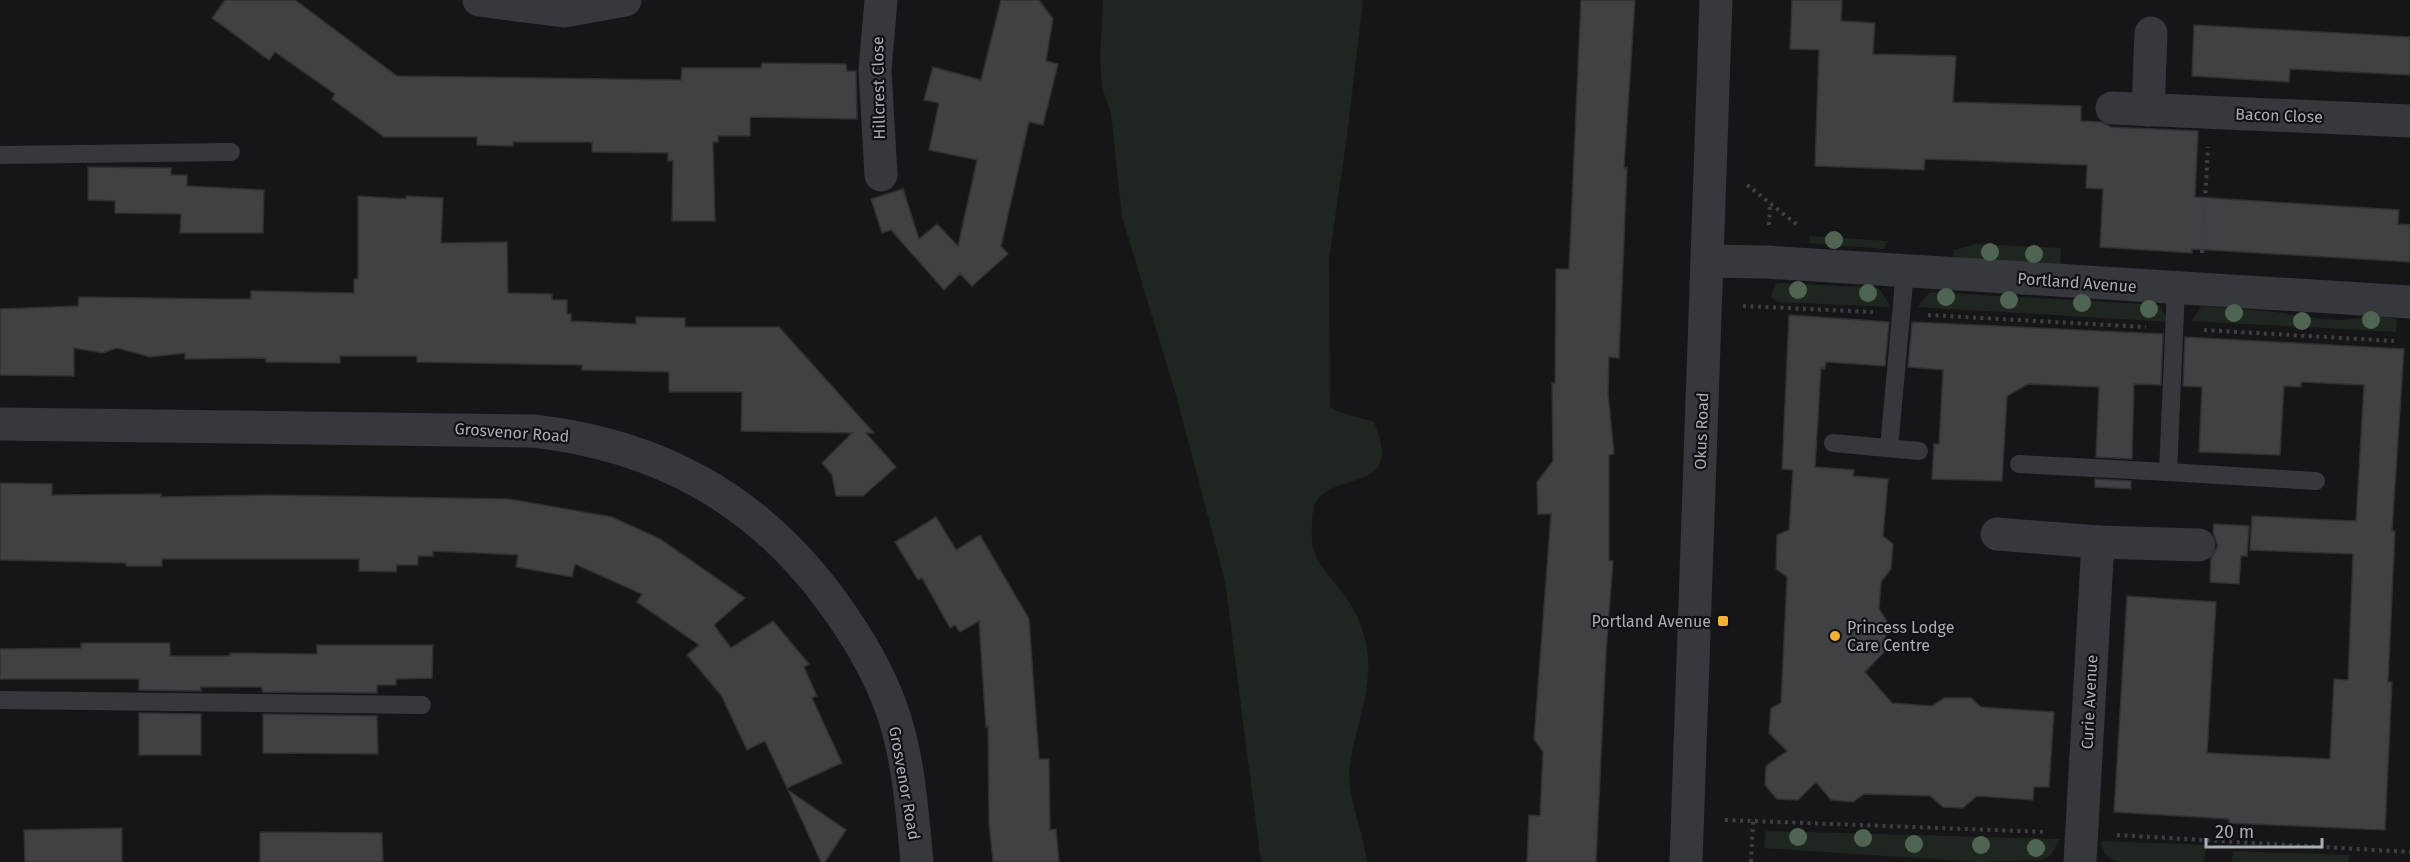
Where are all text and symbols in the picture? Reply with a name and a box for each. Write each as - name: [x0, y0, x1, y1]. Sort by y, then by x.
- street label: Hillcrest Close: [868, 36, 889, 140]
- street label: Bacon Close: [2235, 104, 2323, 127]
- street label: Portland Avenue: [2017, 269, 2137, 296]
- street label: Okus Road: [1691, 392, 1712, 470]
- street label: Grosvenor Road: [454, 419, 570, 446]
- place label: Portland Avenue: [1591, 612, 1711, 631]
- marker: Portland Avenue: [1716, 614, 1730, 628]
- place label: Princess Lodge Care Centre: [1847, 618, 1954, 655]
- marker: Princess Lodge Care Centre: [1828, 629, 1842, 643]
- street label: Curie Avenue: [2078, 654, 2101, 750]
- street label: Grosvenor Road: [885, 725, 924, 841]
- scale bar: [2206, 811, 2322, 849]
- text: 20 m: [2215, 821, 2254, 843]

